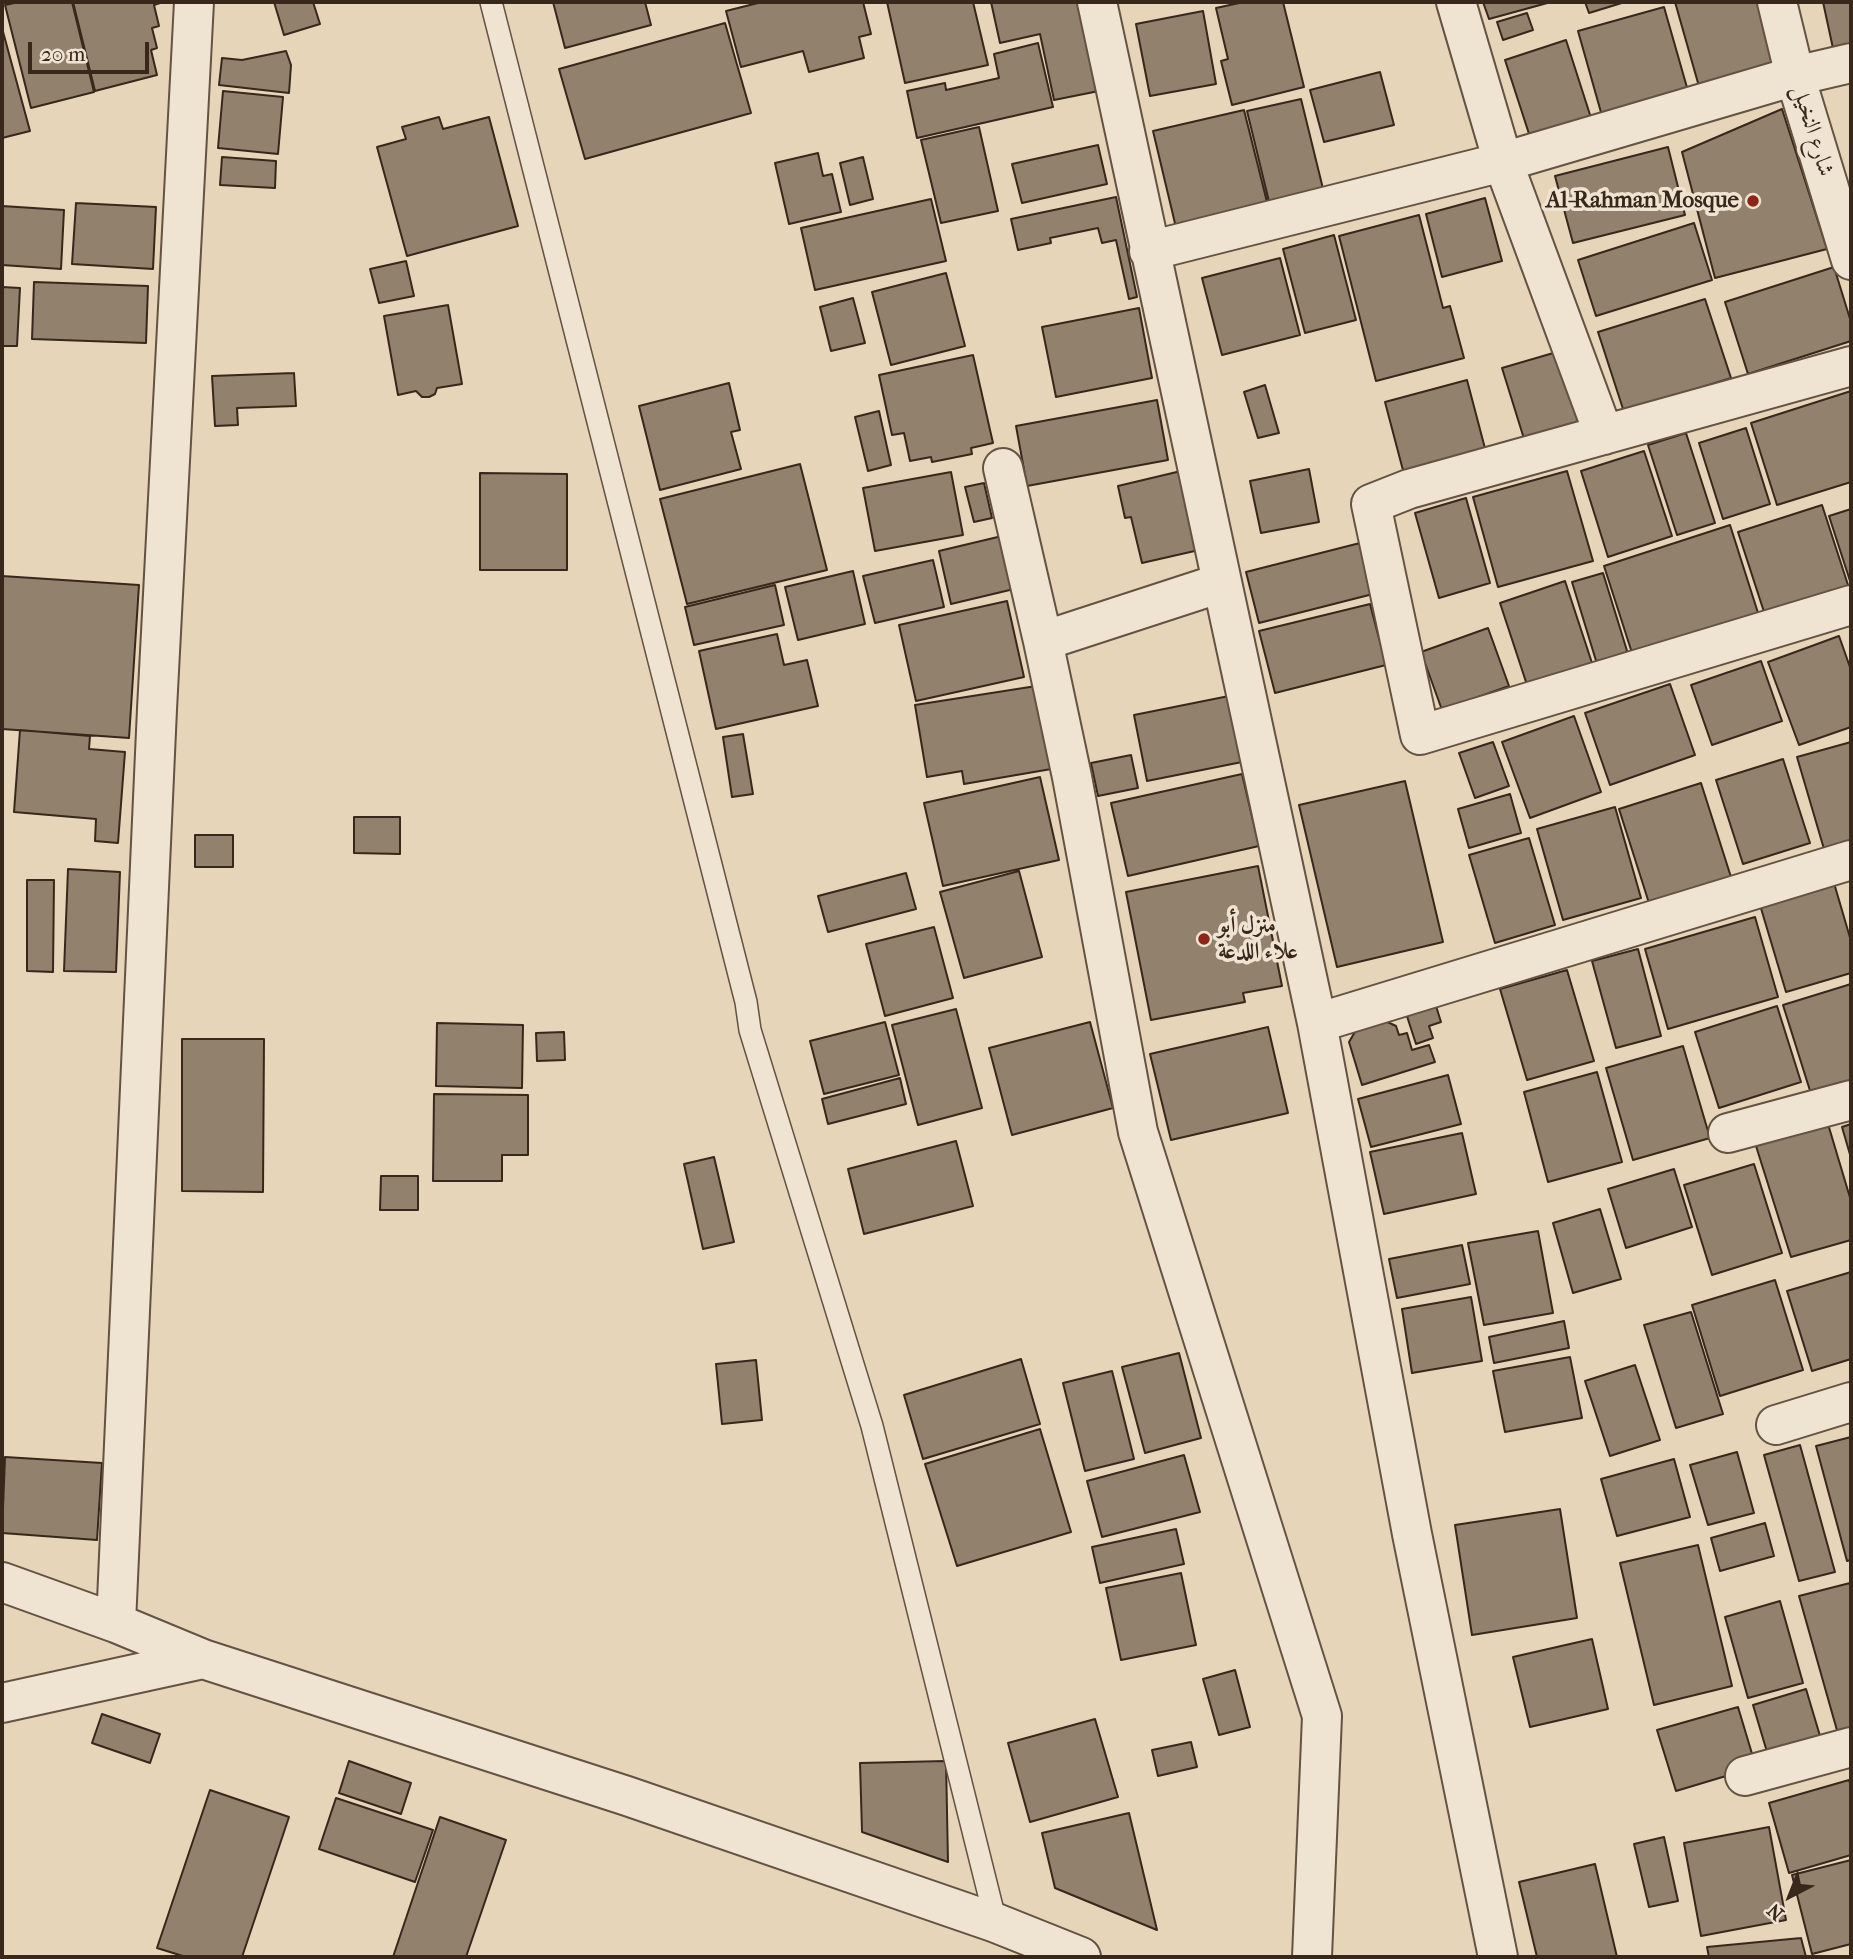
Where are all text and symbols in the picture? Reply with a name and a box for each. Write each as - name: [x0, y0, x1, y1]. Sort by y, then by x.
- scale bar: [32, 28, 152, 72]
- text: 20 m: [41, 42, 85, 66]
- street label: شارع النخيل: [1785, 82, 1839, 180]
- place label: Al-Rahman Mosque: [1546, 187, 1739, 215]
- marker: Al-Rahman Mosque: [1745, 193, 1761, 209]
- place label: منزل أبو علاء اللدعة: [1218, 912, 1298, 966]
- marker: منزل أبو علاء اللدعة: [1196, 931, 1212, 947]
- north arrow: [1755, 1861, 1825, 1931]
- text: N: [1763, 1899, 1789, 1925]

